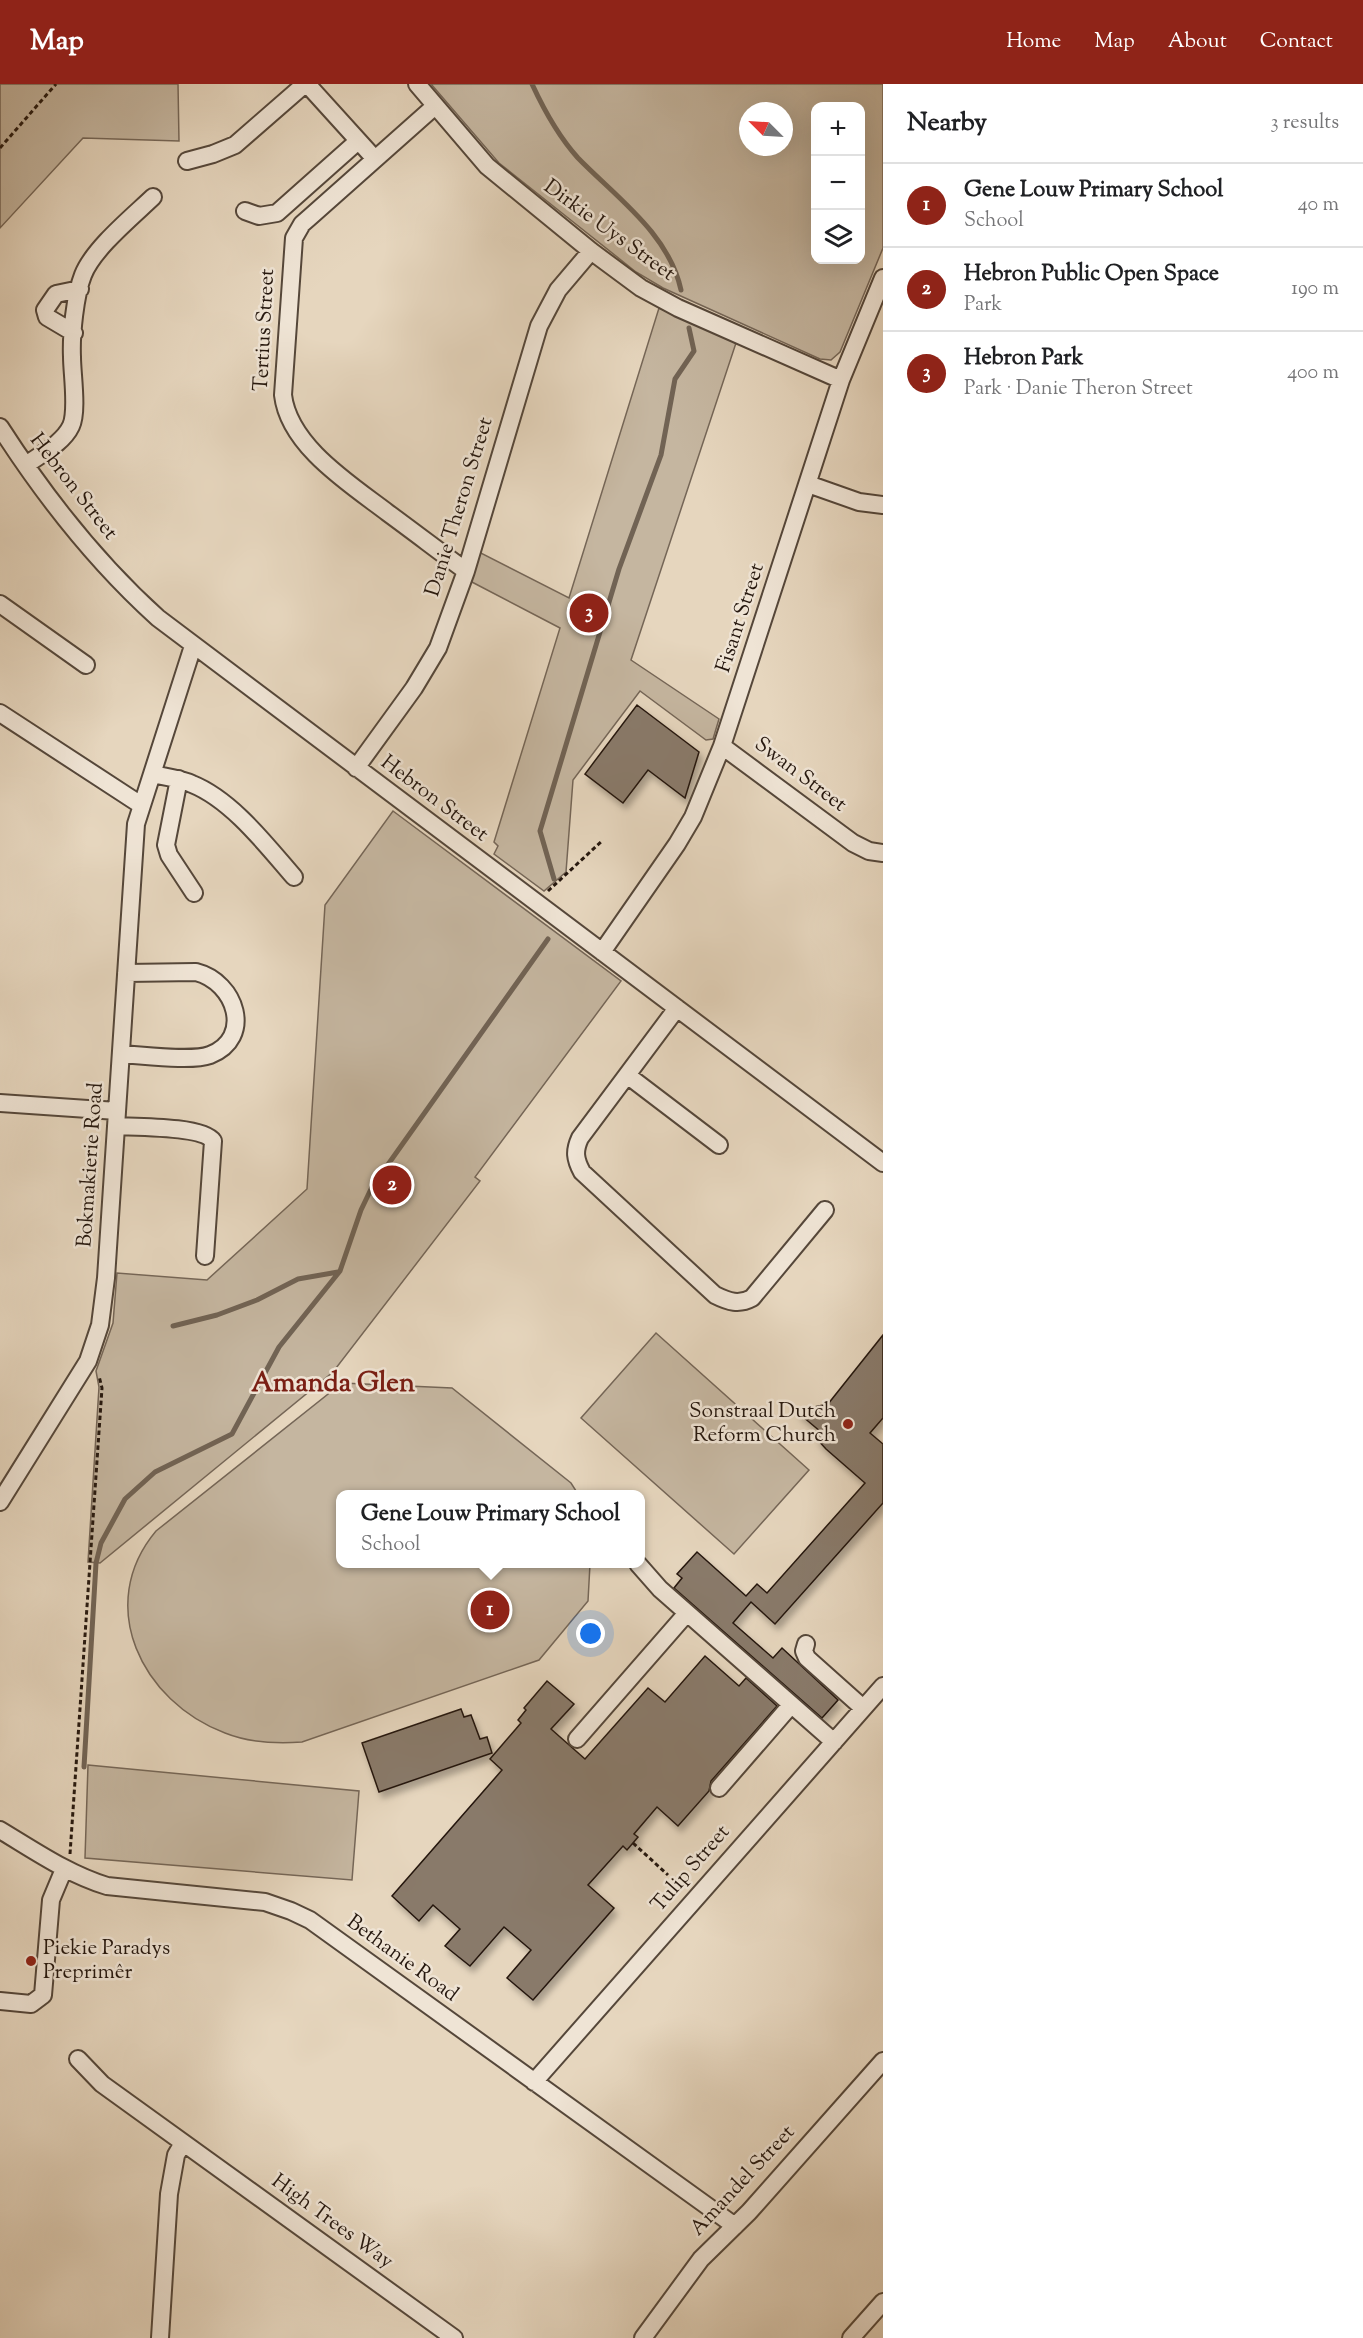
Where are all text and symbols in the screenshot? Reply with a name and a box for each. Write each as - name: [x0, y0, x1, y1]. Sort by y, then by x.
- text: Map: [30, 22, 84, 62]
- text: Home: [1006, 27, 1061, 57]
- text: Map: [1094, 27, 1135, 57]
- text: About: [1168, 27, 1227, 57]
- text: Contact: [1260, 27, 1333, 57]
- north arrow: [739, 102, 793, 156]
- map controls: [811, 102, 865, 264]
- button: +: [811, 102, 865, 156]
- text: Nearby: [907, 105, 987, 142]
- text: 3 results: [1270, 109, 1339, 138]
- button: −: [811, 156, 865, 210]
- street label: Dirkie Uys Street: [537, 173, 681, 289]
- text: Gene Louw Primary School: [964, 175, 1223, 207]
- text: 1: [923, 191, 930, 220]
- text: 40 m: [1298, 191, 1339, 220]
- text: School: [964, 207, 1024, 236]
- button: layers: [811, 210, 865, 264]
- text: Hebron Public Open Space: [964, 259, 1219, 291]
- street label: Tertius Street: [247, 268, 283, 392]
- text: 2: [922, 275, 931, 304]
- text: 190 m: [1291, 275, 1339, 304]
- text: Park: [964, 291, 1002, 320]
- text: Hebron Park: [964, 343, 1084, 375]
- text: 3: [922, 359, 931, 388]
- text: 400 m: [1287, 359, 1339, 388]
- text: Park · Danie Theron Street: [964, 375, 1193, 404]
- street label: Danie Theron Street: [418, 414, 502, 600]
- street label: Hebron Street: [22, 427, 124, 547]
- street label: Fisant Street: [709, 559, 773, 677]
- pin: 3: [570, 590, 608, 636]
- street label: Swan Street: [747, 730, 853, 820]
- street label: Hebron Street: [374, 748, 494, 850]
- street label: Bokmakierie Road: [70, 1081, 112, 1249]
- pin: 2: [372, 1162, 412, 1208]
- district label: Amanda Glen: [251, 1365, 415, 1404]
- place label: Sonstraal Dutch Reform Church: [689, 1397, 836, 1451]
- marker: Sonstraal Dutch Reform Church: [841, 1417, 855, 1431]
- popup: [336, 1490, 645, 1568]
- text: Gene Louw Primary School: [361, 1499, 620, 1531]
- text: School: [361, 1531, 421, 1560]
- pin: 1: [470, 1588, 510, 1633]
- your location: [576, 1619, 605, 1648]
- street label: Tulip Street: [645, 1819, 737, 1919]
- street label: Bethanie Road: [340, 1908, 464, 2010]
- place label: Piekie Paradys Preprimêr: [43, 1934, 170, 1988]
- marker: Piekie Paradys Preprimêr: [24, 1954, 38, 1968]
- street label: Amandel Street: [684, 2119, 802, 2243]
- street label: High Trees Way: [265, 2167, 400, 2277]

